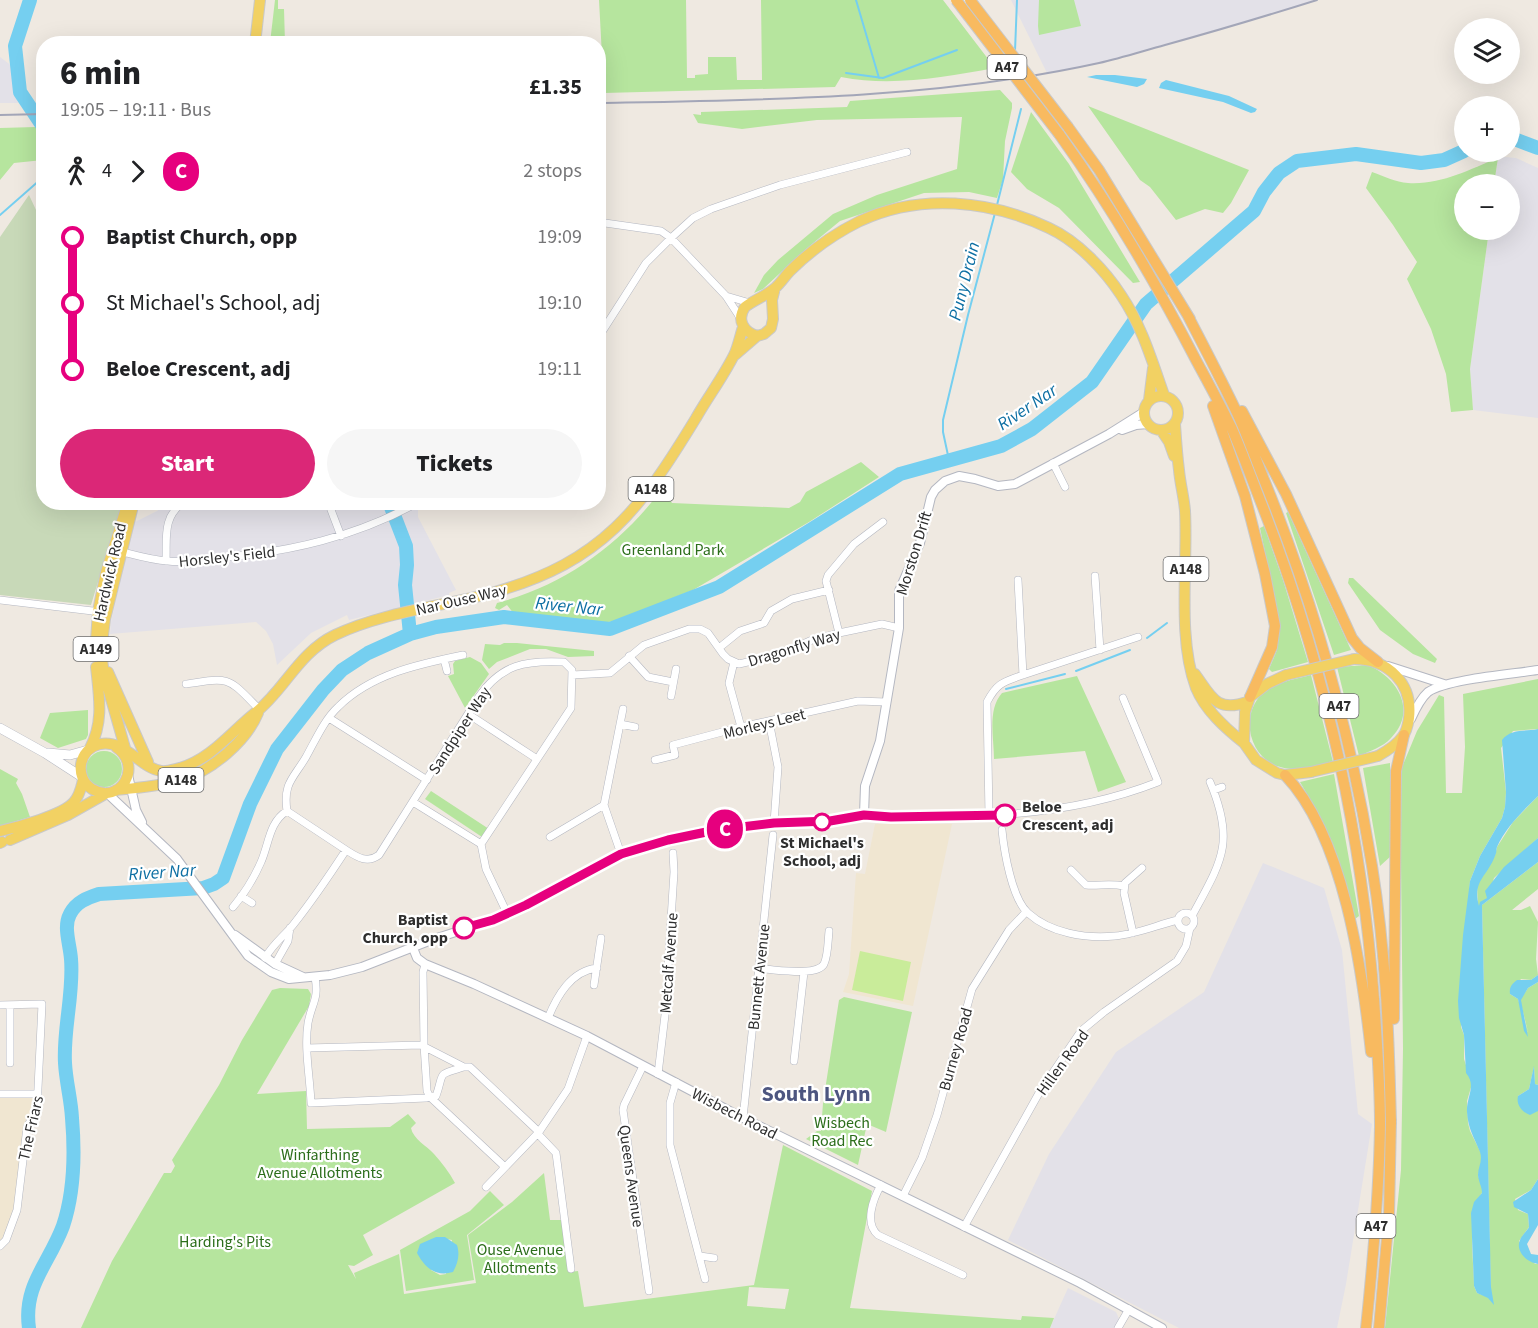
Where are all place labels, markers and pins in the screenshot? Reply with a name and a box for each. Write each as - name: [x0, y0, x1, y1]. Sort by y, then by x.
- place label: Beloe Crescent, adj: [1022, 796, 1113, 836]
- marker: Beloe Crescent, adj: [994, 804, 1016, 826]
- marker: St Michael's School, adj: [813, 813, 831, 831]
- place label: St Michael's School, adj: [780, 832, 864, 872]
- place label: Baptist Church, opp: [362, 909, 448, 949]
- marker: Baptist Church, opp: [453, 917, 475, 939]

